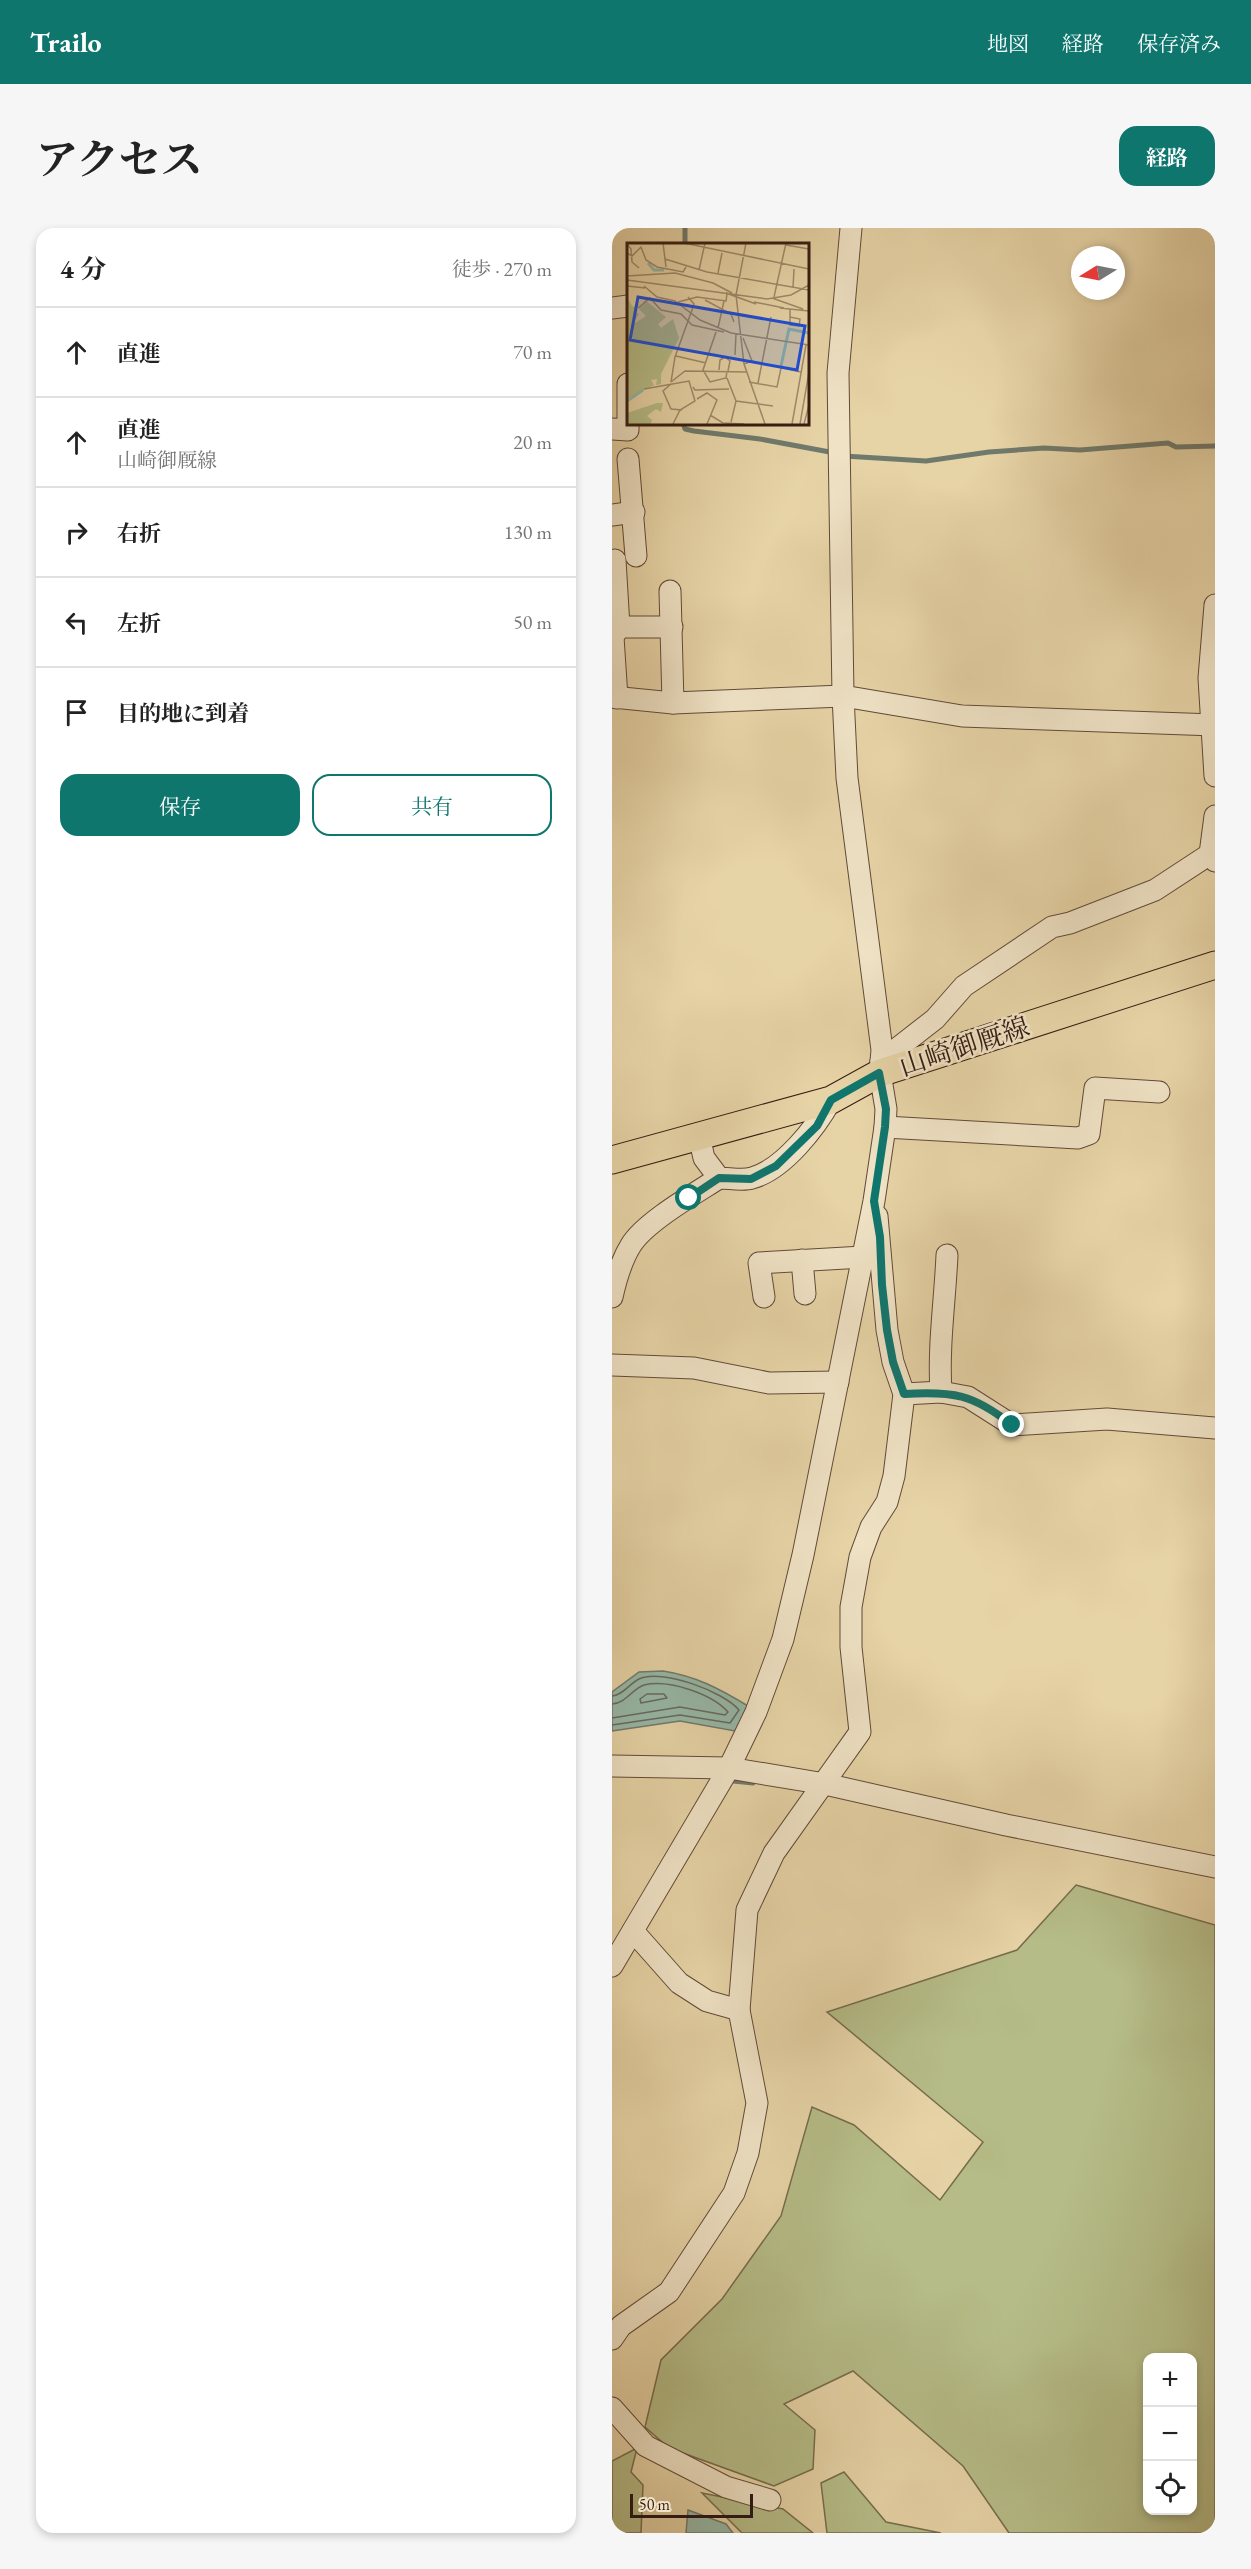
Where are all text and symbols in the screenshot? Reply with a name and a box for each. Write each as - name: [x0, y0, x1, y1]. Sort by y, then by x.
- text: Trailo: [30, 24, 102, 60]
- text: 地図: [987, 30, 1029, 57]
- text: 経路: [1062, 30, 1104, 57]
- text: 保存済み: [1137, 30, 1221, 57]
- button: 経路: [1119, 126, 1215, 186]
- text: アクセス: [36, 132, 203, 187]
- inset map: [627, 243, 808, 424]
- north arrow: [1071, 246, 1125, 300]
- text: 4 分: [60, 252, 106, 286]
- text: 徒歩 · 270 m: [452, 256, 552, 282]
- icon: ahead: [60, 336, 93, 369]
- text: 直進: [117, 339, 161, 368]
- text: 70 m: [513, 339, 552, 365]
- text: 直進: [117, 415, 161, 444]
- icon: ahead: [60, 426, 93, 459]
- text: 20 m: [513, 429, 552, 455]
- text: 山崎御厩線: [117, 447, 217, 473]
- icon: right: [60, 516, 93, 549]
- text: 右折: [117, 519, 161, 548]
- text: 130 m: [504, 519, 552, 545]
- icon: left: [60, 606, 93, 639]
- text: 左折: [117, 609, 161, 638]
- text: 50 m: [513, 609, 552, 635]
- icon: arrive: [60, 696, 93, 729]
- text: 目的地に到着: [117, 699, 249, 728]
- button: 保存: [60, 774, 300, 836]
- button: 共有: [312, 774, 552, 836]
- street label: 山崎御厩線: [894, 1008, 1034, 1084]
- route start: [675, 1184, 701, 1210]
- route end: [998, 1411, 1024, 1437]
- map controls: [1143, 2353, 1197, 2515]
- button: +: [1143, 2353, 1197, 2407]
- button: −: [1143, 2407, 1197, 2461]
- button: locate: [1143, 2461, 1197, 2515]
- scale bar: [630, 2491, 753, 2518]
- text: 50 m: [639, 2494, 670, 2515]

